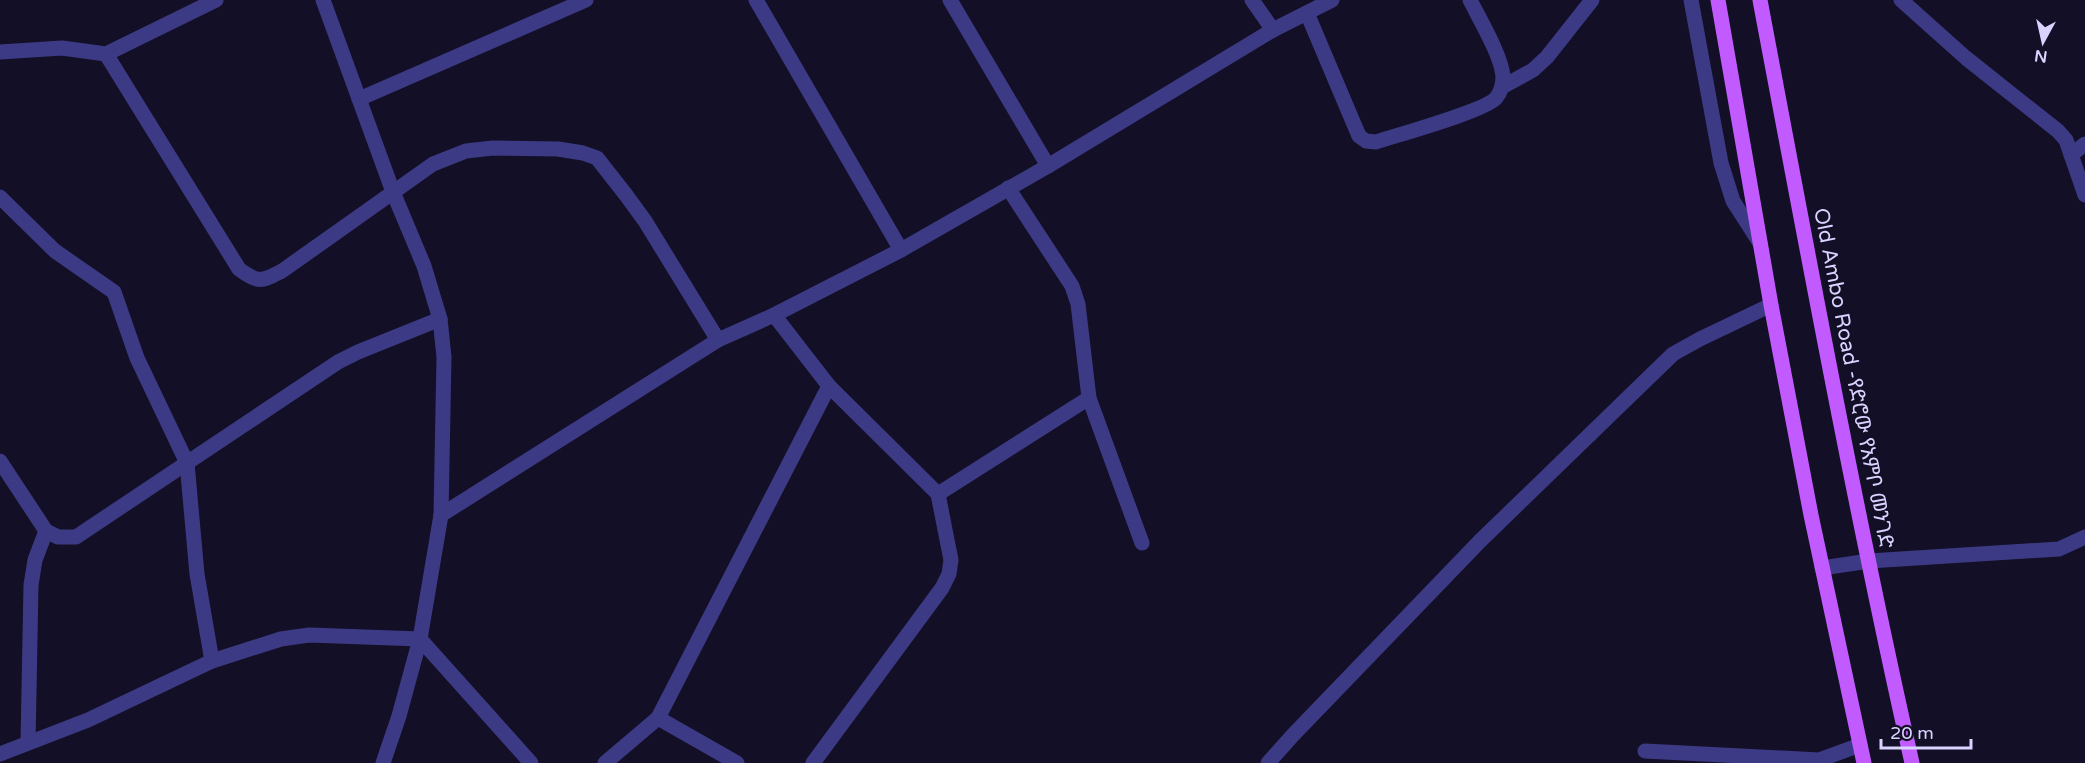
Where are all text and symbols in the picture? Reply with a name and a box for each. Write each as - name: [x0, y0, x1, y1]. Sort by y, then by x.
- north arrow: [2013, 12, 2073, 72]
- text: N: [2033, 45, 2049, 67]
- street label: Old Ambo Road -የድሮው የአምቦ መንገድ: [1808, 206, 1899, 551]
- scale bar: [1881, 712, 1971, 750]
- text: 20 m: [1890, 722, 1934, 744]

